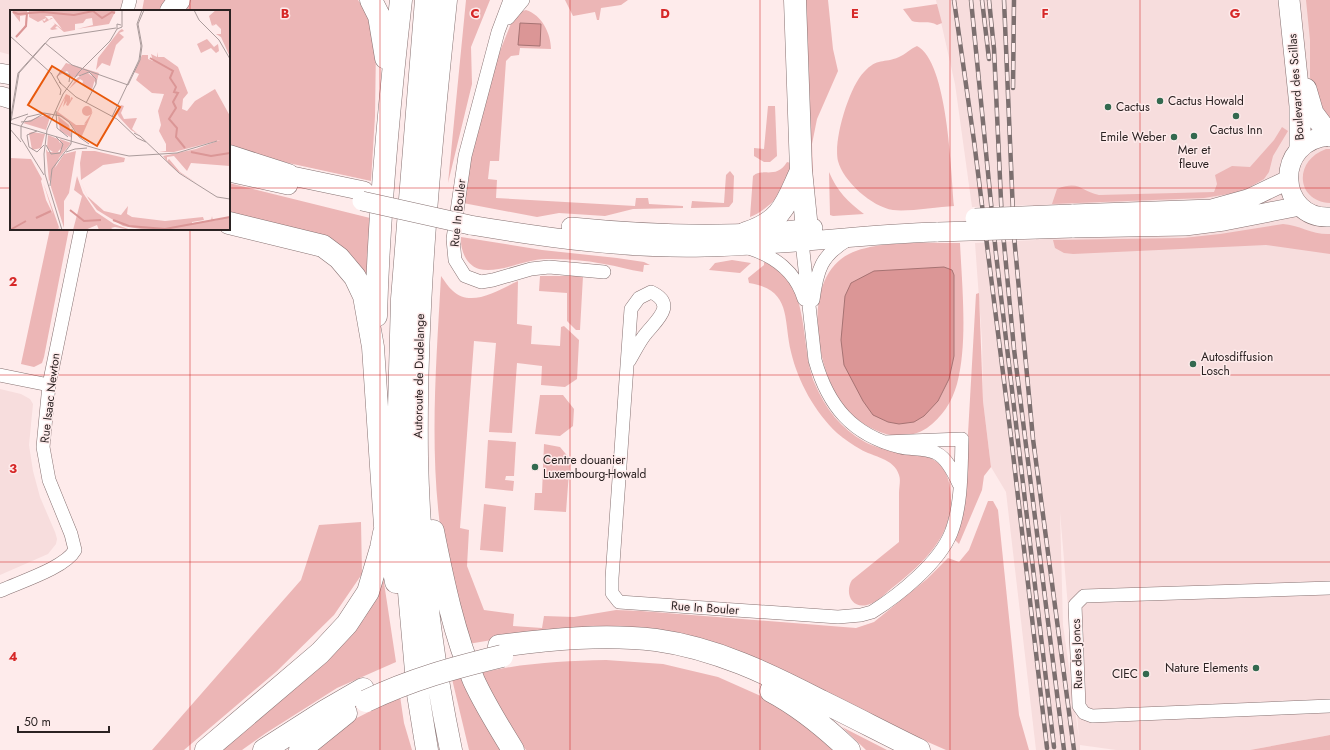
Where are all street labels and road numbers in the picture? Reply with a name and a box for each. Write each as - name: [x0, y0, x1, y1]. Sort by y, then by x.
- street label: Boulevard des Scillas: [1283, 33, 1309, 141]
- street label: Rue In Bouler: [445, 177, 471, 248]
- street label: Autoroute de Dudelange: [409, 313, 429, 439]
- street label: Rue Isaac Newton: [36, 352, 64, 444]
- street label: Rue In Bouler: [670, 597, 741, 619]
- street label: Rue des Joncs: [1067, 618, 1087, 690]

